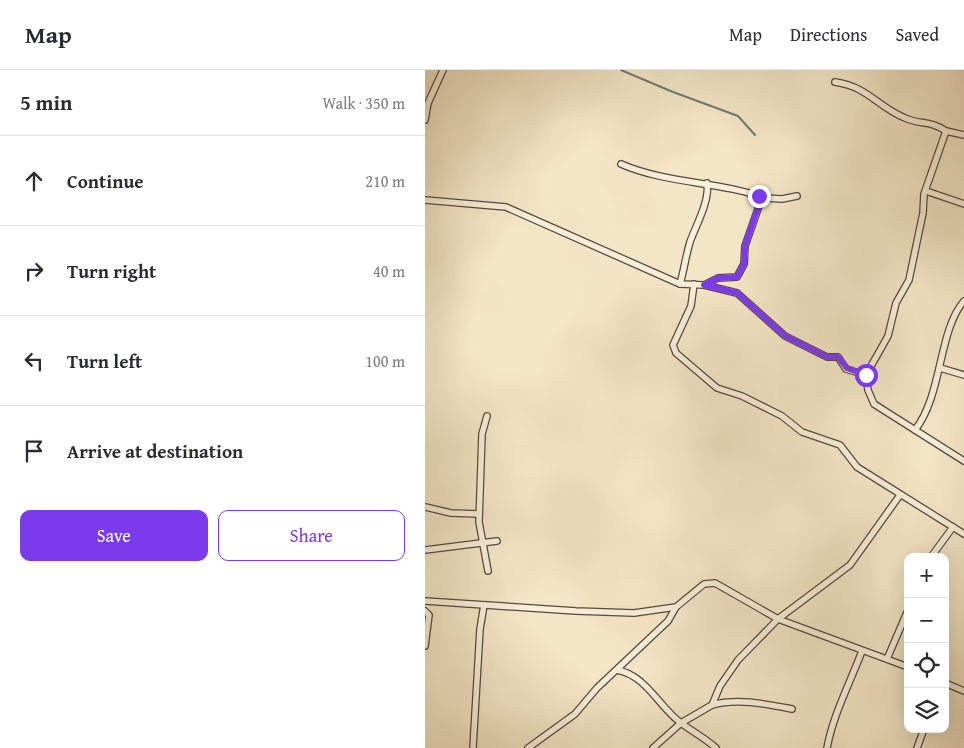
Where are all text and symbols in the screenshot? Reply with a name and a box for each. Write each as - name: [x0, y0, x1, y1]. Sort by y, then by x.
- text: Map: [25, 17, 72, 52]
- text: Map: [729, 21, 762, 48]
- text: Directions: [790, 21, 867, 48]
- text: Saved: [895, 21, 939, 48]
- text: 5 min: [20, 87, 72, 118]
- text: Walk · 350 m: [322, 91, 405, 115]
- icon: ahead: [20, 167, 48, 195]
- text: Continue: [67, 167, 144, 195]
- text: 210 m: [365, 169, 405, 193]
- route end: [748, 185, 771, 208]
- icon: right: [20, 257, 48, 285]
- text: Turn right: [67, 257, 156, 285]
- text: 40 m: [373, 259, 405, 283]
- icon: left: [20, 347, 48, 375]
- text: Turn left: [67, 347, 142, 375]
- text: 100 m: [365, 349, 405, 373]
- route start: [855, 364, 878, 387]
- icon: arrive: [20, 437, 48, 465]
- text: Arrive at destination: [67, 437, 243, 465]
- button: Save: [20, 510, 208, 561]
- button: Share: [218, 510, 405, 561]
- map controls: [904, 553, 949, 733]
- button: +: [904, 553, 949, 598]
- button: −: [904, 598, 949, 643]
- button: locate: [904, 643, 949, 688]
- button: layers: [904, 688, 949, 733]

